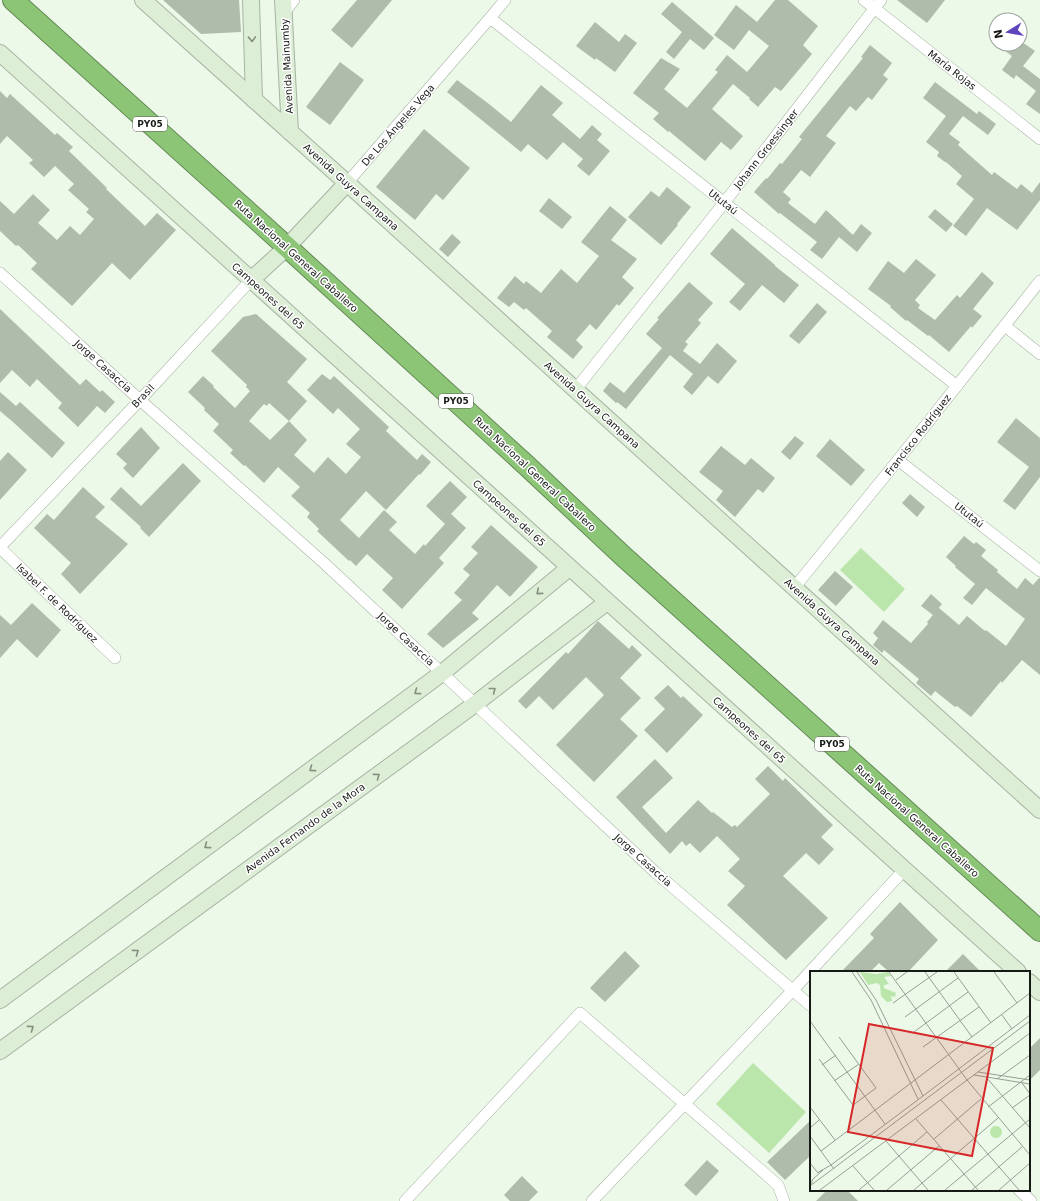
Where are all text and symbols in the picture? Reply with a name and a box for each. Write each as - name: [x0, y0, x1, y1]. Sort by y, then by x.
- north arrow: [988, 12, 1028, 52]
- street label: Avenida Mainumby: [279, 18, 295, 114]
- text: N: [991, 28, 1006, 40]
- one-way arrow: [248, 36, 256, 42]
- street label: María Rojas: [926, 48, 978, 92]
- street label: De Los Ángeles Vega: [359, 81, 436, 168]
- street label: Johann Groessinger: [731, 107, 801, 192]
- road number: PY05: [133, 117, 167, 131]
- street label: Avenida Guyra Campana: [301, 141, 401, 233]
- street label: Ututaú: [706, 187, 740, 217]
- street label: Ruta Nacional General Caballero: [232, 198, 360, 314]
- street label: Campeones del 65: [230, 261, 306, 331]
- street label: Jorge Casaccia: [71, 337, 134, 395]
- street label: Avenida Guyra Campana: [542, 359, 642, 451]
- street label: Brasil: [129, 382, 157, 410]
- street label: Francisco Rodríguez: [883, 392, 953, 478]
- road number: PY05: [439, 394, 473, 408]
- street label: Ruta Nacional General Caballero: [472, 415, 598, 533]
- street label: Campeones del 65: [471, 478, 547, 548]
- street label: Ututaú: [952, 500, 986, 530]
- street label: Isabel F. de Rodríguez: [14, 561, 100, 645]
- street label: Avenida Guyra Campana: [782, 576, 882, 668]
- one-way arrow: [537, 588, 544, 595]
- street label: Jorge Casaccia: [375, 609, 436, 668]
- one-way arrow: [414, 687, 421, 694]
- one-way arrow: [488, 688, 495, 695]
- street label: Campeones del 65: [711, 695, 787, 765]
- road number: PY05: [815, 737, 849, 751]
- street label: Ruta Nacional General Caballero: [853, 763, 981, 879]
- one-way arrow: [309, 764, 316, 772]
- one-way arrow: [373, 773, 380, 780]
- street label: Avenida Fernando de la Mora: [243, 781, 367, 875]
- street label: Jorge Casaccia: [611, 831, 674, 889]
- one-way arrow: [205, 841, 212, 848]
- one-way arrow: [132, 949, 139, 956]
- inset map: [810, 971, 1030, 1191]
- one-way arrow: [27, 1026, 34, 1033]

